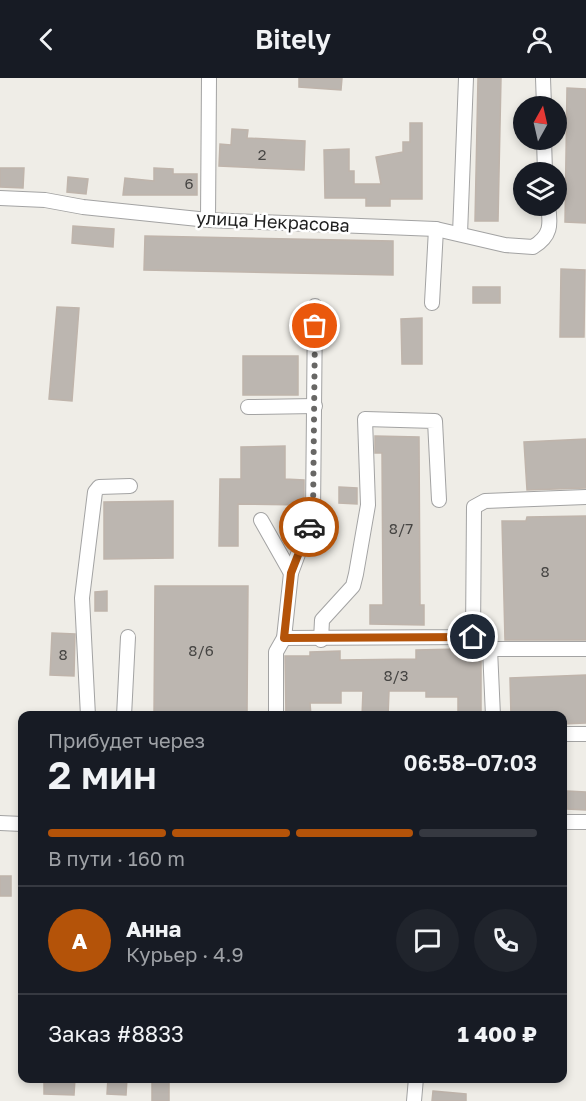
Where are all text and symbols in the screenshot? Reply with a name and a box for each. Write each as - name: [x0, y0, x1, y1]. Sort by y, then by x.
- icon: back: [30, 23, 63, 56]
- text: Bitely: [255, 23, 331, 55]
- icon: person: [523, 23, 556, 56]
- north arrow: [513, 96, 567, 150]
- map controls: [513, 96, 567, 216]
- house number: 2: [258, 145, 266, 163]
- button: layers: [513, 162, 567, 216]
- house number: 6: [184, 174, 194, 192]
- street label: улица Некрасова: [196, 206, 350, 236]
- pin: [289, 300, 340, 351]
- icon: bag: [298, 309, 331, 342]
- courier: [279, 497, 339, 557]
- icon: car: [293, 511, 326, 544]
- house number: 8/7: [389, 519, 413, 537]
- house number: 8: [540, 562, 550, 580]
- pin: [447, 611, 498, 662]
- icon: home: [456, 620, 489, 653]
- house number: 8/6: [188, 641, 214, 659]
- house number: 8: [58, 645, 68, 663]
- house number: 8/3: [383, 666, 409, 684]
- text: Прибудет через: [48, 728, 205, 752]
- text: 06:58–07:03: [404, 749, 537, 776]
- text: 2 мин: [48, 751, 157, 798]
- text: В пути · 160 m: [48, 846, 185, 870]
- button: chat: [396, 909, 459, 972]
- button: phone: [474, 909, 537, 972]
- text: Анна: [126, 915, 181, 942]
- text: А: [72, 927, 87, 954]
- text: Курьер · 4.9: [126, 942, 244, 966]
- text: Заказ #8833: [48, 1020, 184, 1047]
- text: 1 400 ₽: [457, 1020, 537, 1047]

